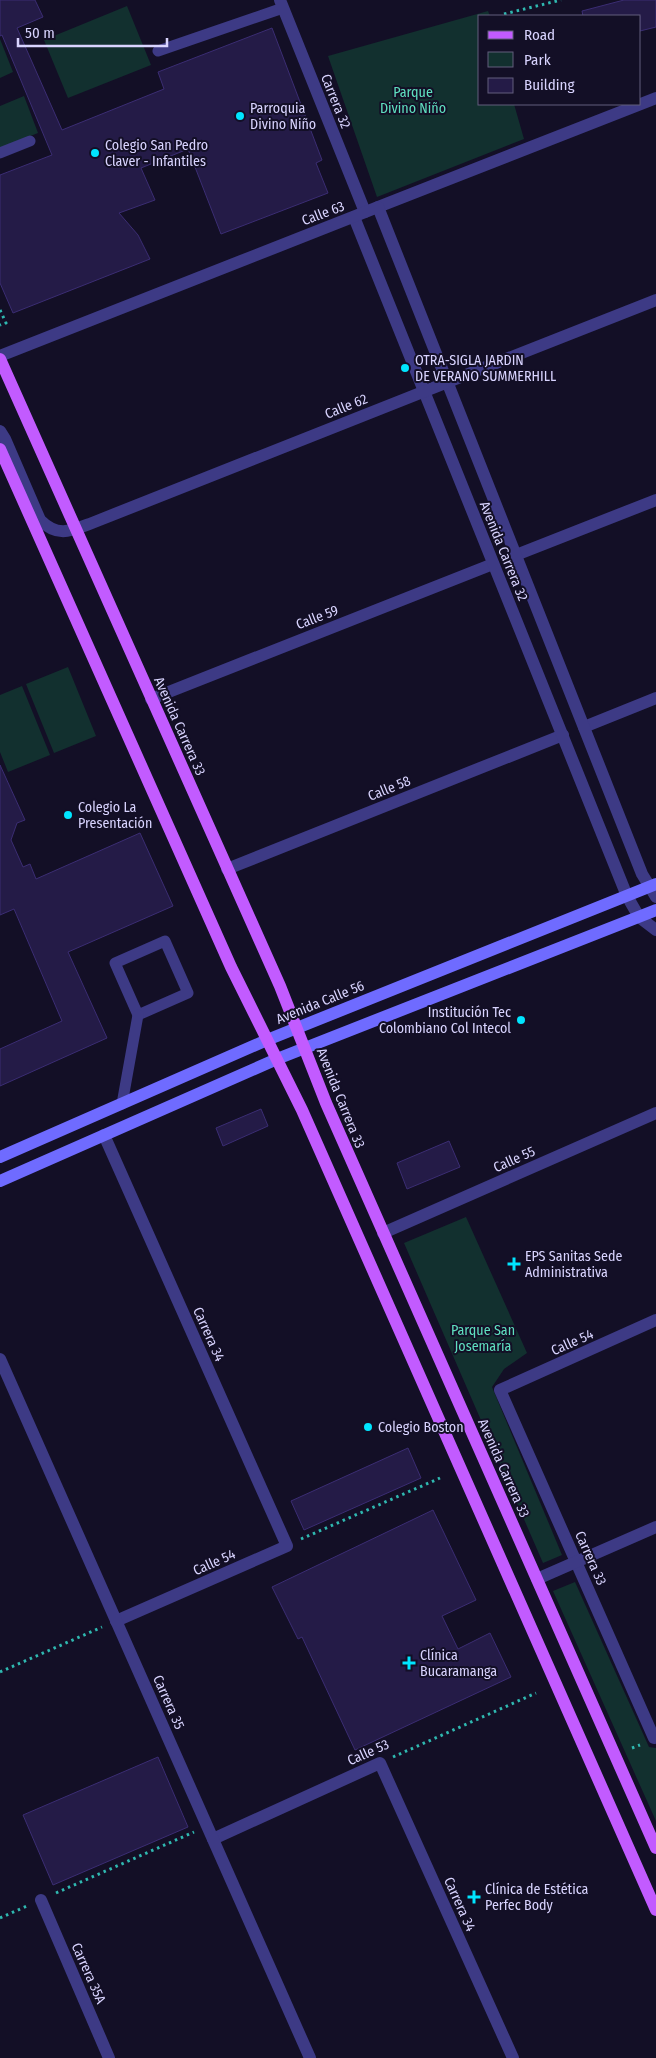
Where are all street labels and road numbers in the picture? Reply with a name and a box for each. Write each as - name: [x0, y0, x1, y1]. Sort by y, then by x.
- street label: Carrera 32: [317, 72, 354, 131]
- street label: Calle 63: [299, 198, 347, 229]
- street label: Calle 62: [323, 390, 370, 423]
- street label: Avenida Carrera 32: [476, 499, 531, 604]
- street label: Calle 59: [293, 602, 341, 633]
- street label: Avenida Carrera 33: [150, 674, 209, 778]
- street label: Calle 58: [365, 772, 413, 805]
- street label: Avenida Calle 56: [274, 977, 367, 1028]
- street label: Avenida Carrera 33: [313, 1046, 368, 1151]
- street label: Calle 55: [491, 1143, 538, 1176]
- street label: Carrera 34: [189, 1304, 228, 1364]
- street label: Calle 54: [548, 1326, 596, 1359]
- street label: Avenida Carrera 33: [474, 1416, 533, 1520]
- street label: Carrera 33: [571, 1529, 610, 1588]
- street label: Calle 54: [190, 1546, 238, 1579]
- street label: Carrera 35: [149, 1672, 188, 1732]
- street label: Calle 53: [345, 1736, 392, 1769]
- street label: Carrera 34: [440, 1874, 479, 1934]
- street label: Carrera 35A: [68, 1940, 110, 2007]

